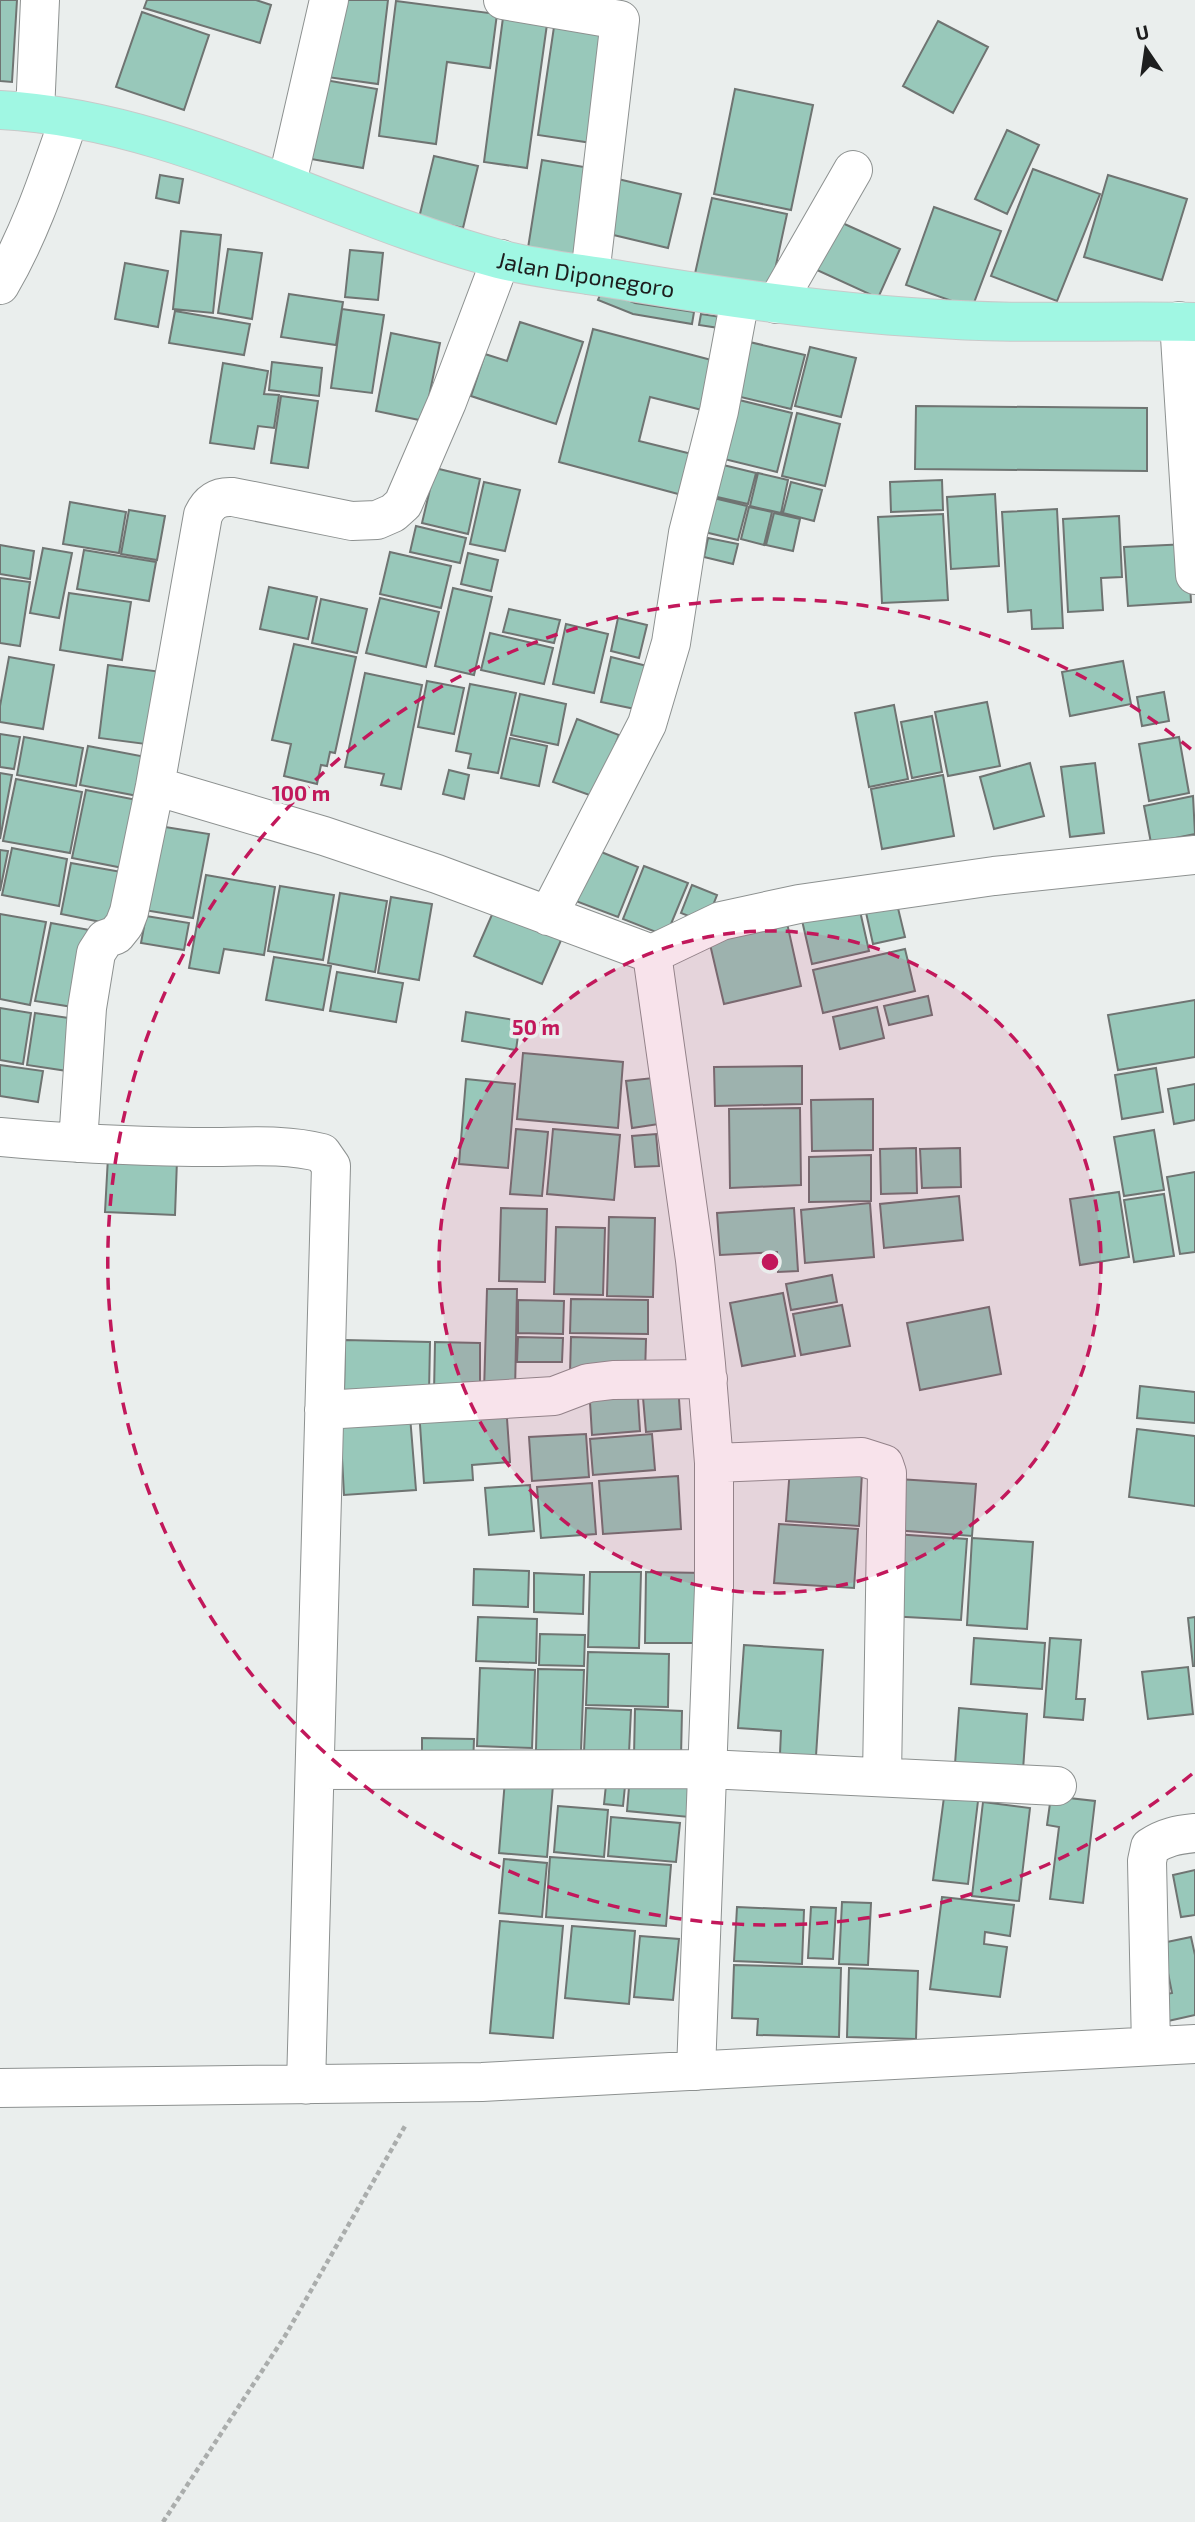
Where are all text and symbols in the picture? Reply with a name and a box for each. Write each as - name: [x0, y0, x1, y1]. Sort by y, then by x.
- north arrow: [1111, 14, 1181, 84]
- text: U: [1133, 19, 1151, 45]
- street label: Jalan Diponegoro: [494, 245, 677, 303]
- text: 100 m: [272, 780, 330, 805]
- text: 50 m: [512, 1014, 560, 1039]
- centre of rings: [758, 1250, 782, 1274]

